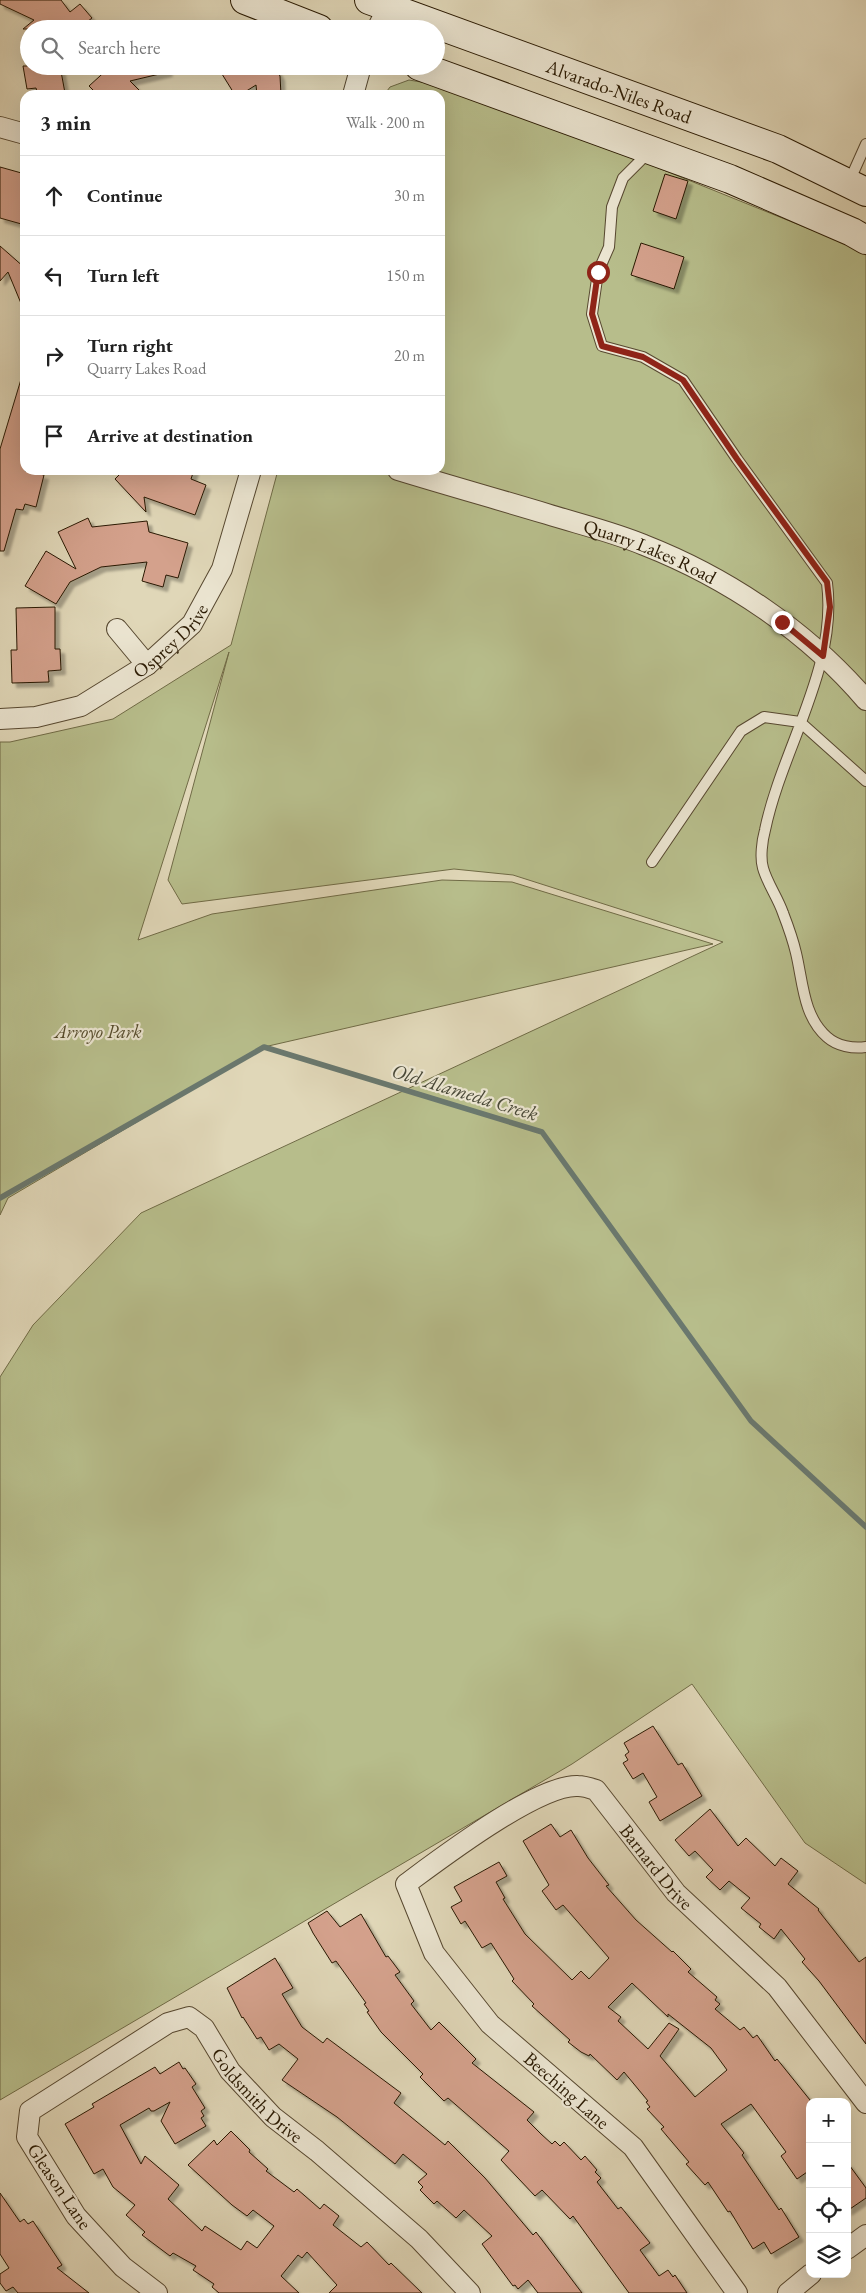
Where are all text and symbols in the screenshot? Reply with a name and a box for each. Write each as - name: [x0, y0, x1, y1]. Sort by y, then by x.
- search box: [20, 20, 445, 75]
- icon: search: [38, 34, 66, 62]
- text: Search here: [78, 35, 160, 60]
- street label: Alvarado-Niles Road: [542, 53, 695, 130]
- text: 3 min: [40, 109, 91, 136]
- text: Walk · 200 m: [346, 112, 425, 133]
- icon: ahead: [40, 182, 68, 210]
- text: Continue: [87, 183, 162, 208]
- text: 30 m: [394, 185, 425, 206]
- route start: [587, 261, 610, 284]
- icon: left: [40, 262, 68, 290]
- text: Turn left: [87, 263, 159, 288]
- text: 150 m: [386, 265, 425, 286]
- text: Turn right: [87, 333, 173, 358]
- icon: right: [40, 342, 68, 370]
- text: 20 m: [394, 345, 425, 366]
- text: Quarry Lakes Road: [87, 358, 206, 379]
- icon: arrive: [40, 422, 68, 450]
- text: Arrive at destination: [87, 423, 253, 448]
- street label: Quarry Lakes Road: [580, 513, 721, 590]
- street label: Osprey Drive: [128, 599, 214, 684]
- route end: [771, 611, 794, 634]
- park label: Arroyo Park: [52, 1019, 142, 1044]
- water label: Old Alameda Creek: [389, 1057, 541, 1127]
- street label: Barnard Drive: [614, 1819, 698, 1915]
- street label: Goldsmith Drive: [206, 2043, 308, 2149]
- street label: Beeching Lane: [518, 2046, 615, 2135]
- map controls: [806, 2098, 851, 2278]
- button: +: [806, 2098, 851, 2143]
- street label: Gleason Lane: [22, 2138, 98, 2234]
- button: −: [806, 2143, 851, 2188]
- button: locate: [806, 2188, 851, 2233]
- button: layers: [806, 2233, 851, 2278]

